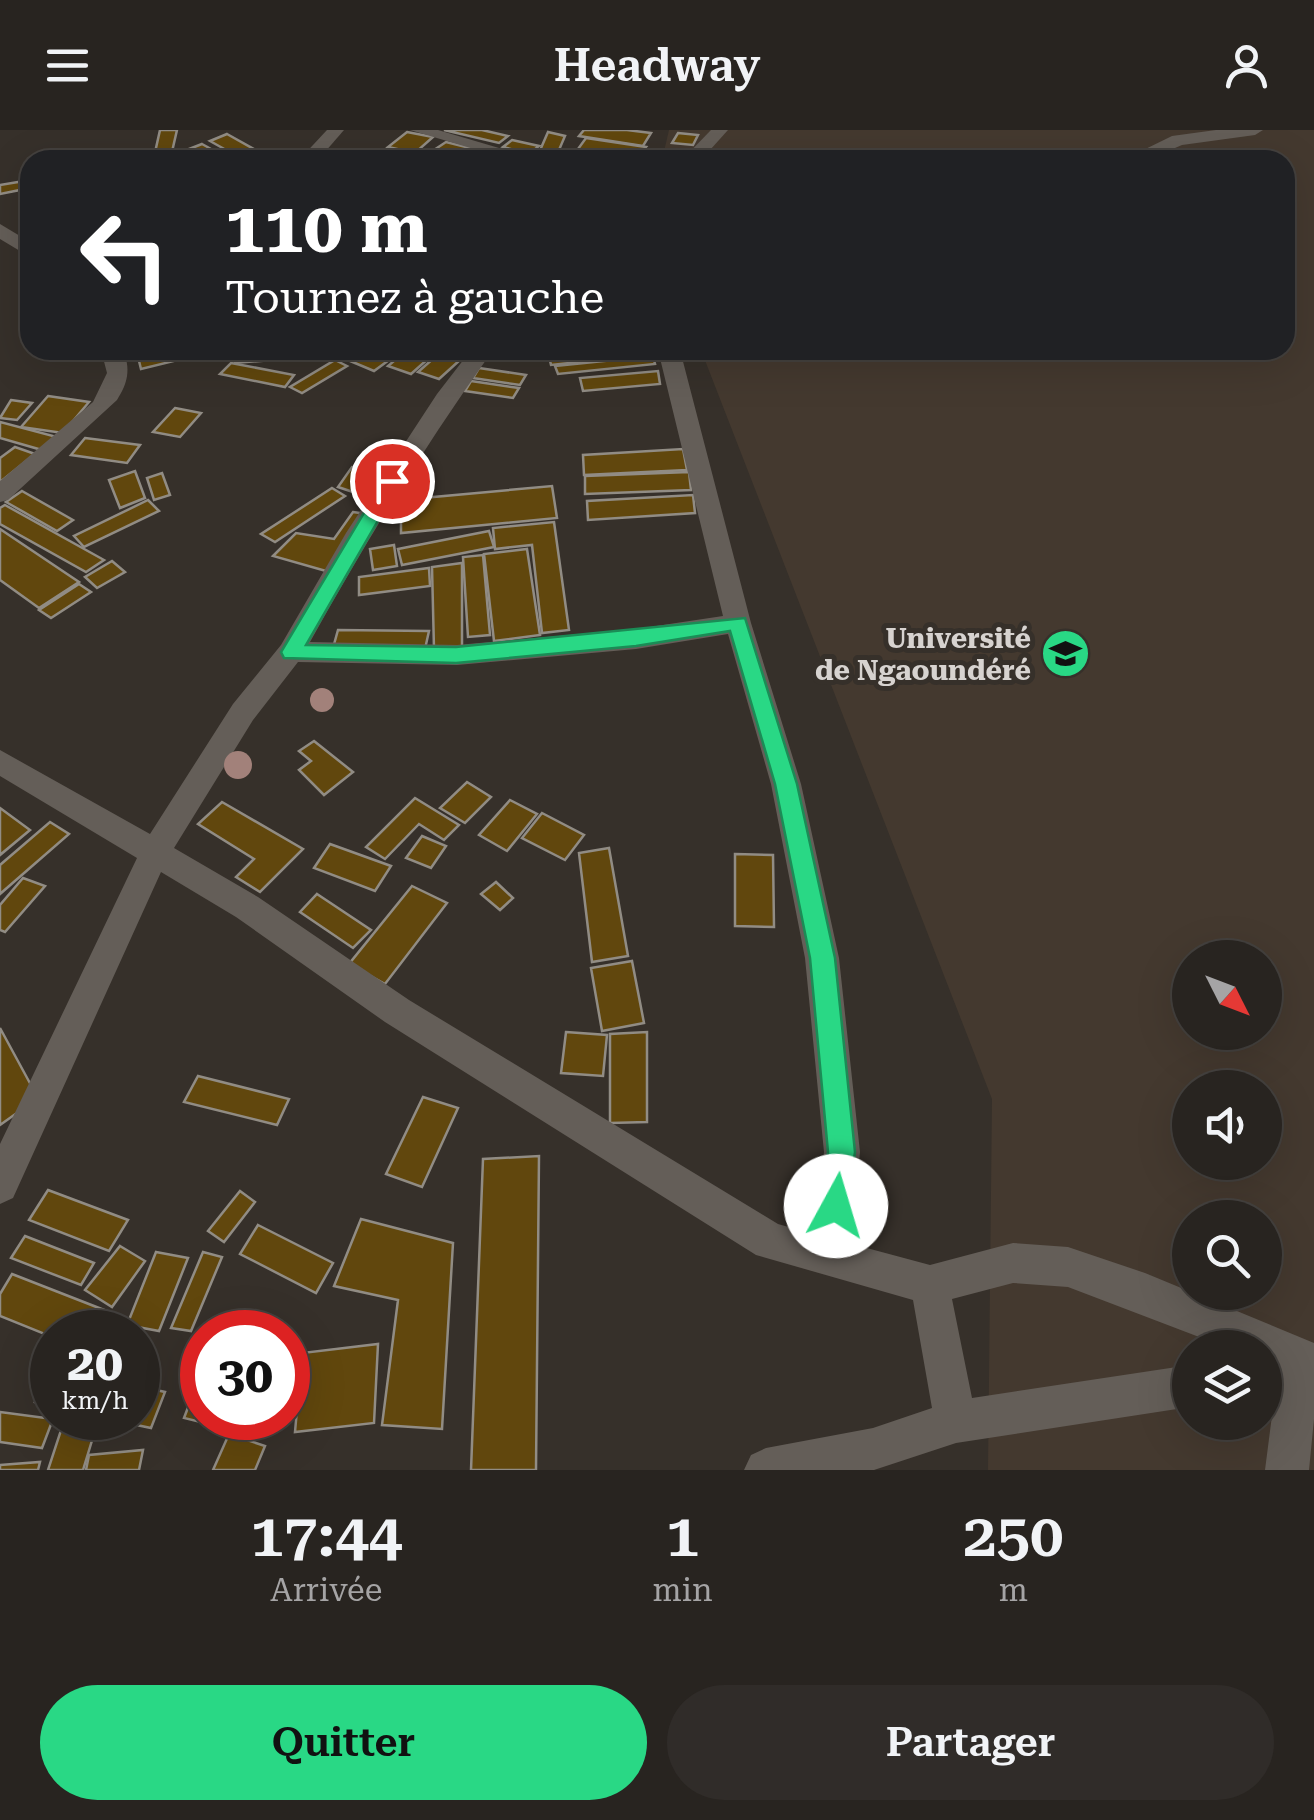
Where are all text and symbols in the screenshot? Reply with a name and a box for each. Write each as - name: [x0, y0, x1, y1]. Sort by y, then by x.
- icon: menu: [40, 38, 95, 93]
- icon: person: [1219, 38, 1274, 93]
- text: Headway: [554, 39, 760, 92]
- text: 110 m: [225, 187, 428, 269]
- icon: left: [60, 190, 190, 320]
- text: Tournez à gauche: [225, 271, 604, 324]
- pin: [350, 439, 435, 524]
- icon: arrive: [365, 454, 420, 509]
- place label: Université de Ngaoundéré: [815, 622, 1031, 687]
- school or university icon: Université de Ngaoundéré: [1040, 628, 1092, 680]
- north arrow: [1172, 940, 1282, 1050]
- map controls: [1172, 940, 1282, 1440]
- button: sound: [1172, 1070, 1282, 1180]
- position arrow: [784, 1154, 888, 1258]
- button: search: [1172, 1200, 1282, 1310]
- speed limit sign: 30: [180, 1310, 310, 1440]
- button: layers: [1172, 1330, 1282, 1440]
- text: 20: [67, 1334, 123, 1392]
- text: km/h: [62, 1386, 128, 1415]
- text: 17:44: [250, 1500, 402, 1571]
- text: 1: [666, 1500, 699, 1571]
- text: 250: [963, 1500, 1064, 1571]
- text: Arrivée: [270, 1571, 382, 1609]
- text: min: [653, 1571, 713, 1609]
- text: m: [999, 1571, 1028, 1609]
- button: Quitter: [40, 1685, 647, 1800]
- button: Partager: [667, 1685, 1274, 1800]

